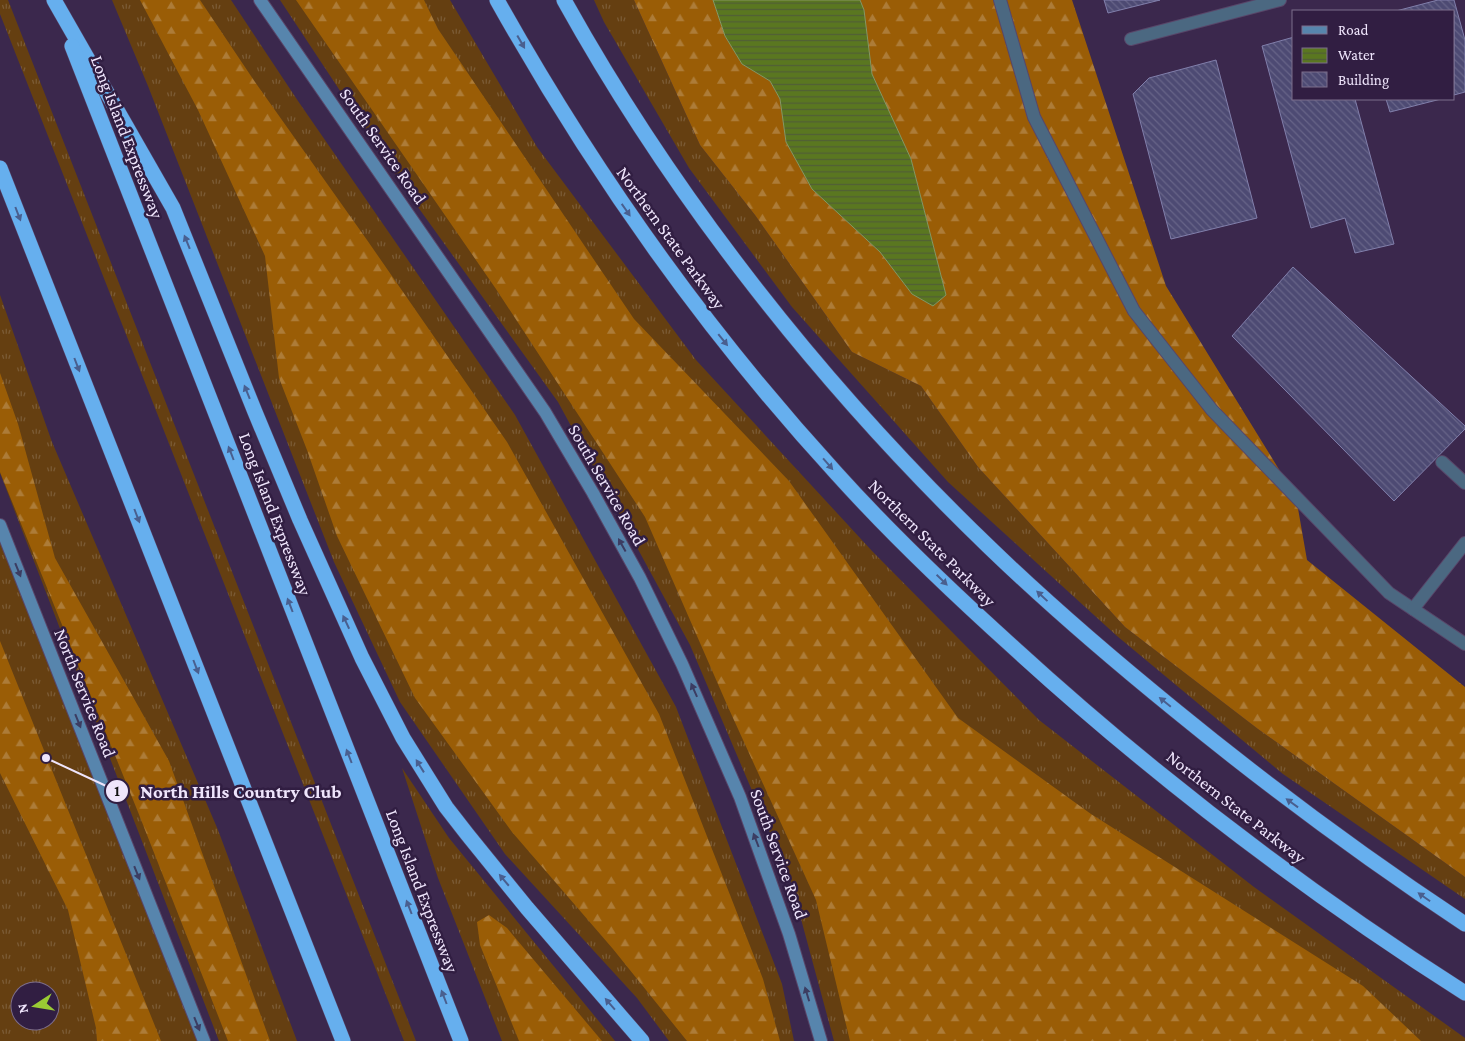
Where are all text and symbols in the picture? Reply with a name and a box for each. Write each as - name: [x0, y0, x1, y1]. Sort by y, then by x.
- legend: [1292, 10, 1455, 100]
- text: Road: [1338, 22, 1369, 38]
- one-way arrow: [517, 35, 525, 50]
- text: Water: [1338, 47, 1375, 63]
- street label: Long Island Expressway: [87, 53, 168, 222]
- text: Building: [1338, 72, 1389, 89]
- street label: South Service Road: [336, 84, 431, 208]
- street label: Northern State Parkway: [613, 163, 730, 314]
- one-way arrow: [622, 203, 631, 216]
- one-way arrow: [14, 207, 22, 222]
- one-way arrow: [182, 235, 190, 249]
- one-way arrow: [718, 333, 729, 346]
- one-way arrow: [74, 358, 82, 372]
- one-way arrow: [243, 385, 250, 400]
- street label: South Service Road: [564, 421, 650, 550]
- street label: Long Island Expressway: [235, 430, 316, 599]
- one-way arrow: [227, 445, 235, 460]
- one-way arrow: [822, 458, 834, 470]
- street label: Northern State Parkway: [864, 475, 1000, 611]
- one-way arrow: [133, 509, 141, 524]
- one-way arrow: [617, 538, 626, 551]
- one-way arrow: [14, 563, 22, 578]
- one-way arrow: [935, 574, 947, 586]
- one-way arrow: [1035, 590, 1048, 601]
- one-way arrow: [286, 597, 294, 612]
- one-way arrow: [341, 615, 349, 629]
- street label: North Service Road: [50, 626, 120, 761]
- one-way arrow: [193, 660, 201, 674]
- one-way arrow: [690, 683, 698, 697]
- one-way arrow: [1159, 696, 1172, 707]
- one-way arrow: [74, 714, 82, 729]
- street label: Northern State Parkway: [1162, 746, 1310, 868]
- one-way arrow: [345, 749, 353, 763]
- one-way arrow: [416, 760, 425, 773]
- callout: North Hills Country Club: [105, 774, 351, 808]
- text: North Hills Country Club: [140, 781, 342, 802]
- text: 1: [114, 783, 120, 799]
- street label: South Service Road: [746, 786, 812, 922]
- one-way arrow: [1286, 797, 1299, 808]
- street label: Long Island Expressway: [382, 807, 463, 976]
- one-way arrow: [752, 832, 760, 847]
- one-way arrow: [134, 865, 141, 880]
- one-way arrow: [499, 874, 510, 887]
- one-way arrow: [1418, 892, 1431, 902]
- one-way arrow: [404, 900, 412, 914]
- north arrow: [10, 981, 60, 1031]
- one-way arrow: [803, 987, 811, 1002]
- one-way arrow: [439, 990, 447, 1004]
- one-way arrow: [605, 998, 616, 1010]
- text: N: [13, 1002, 31, 1015]
- one-way arrow: [193, 1017, 201, 1032]

